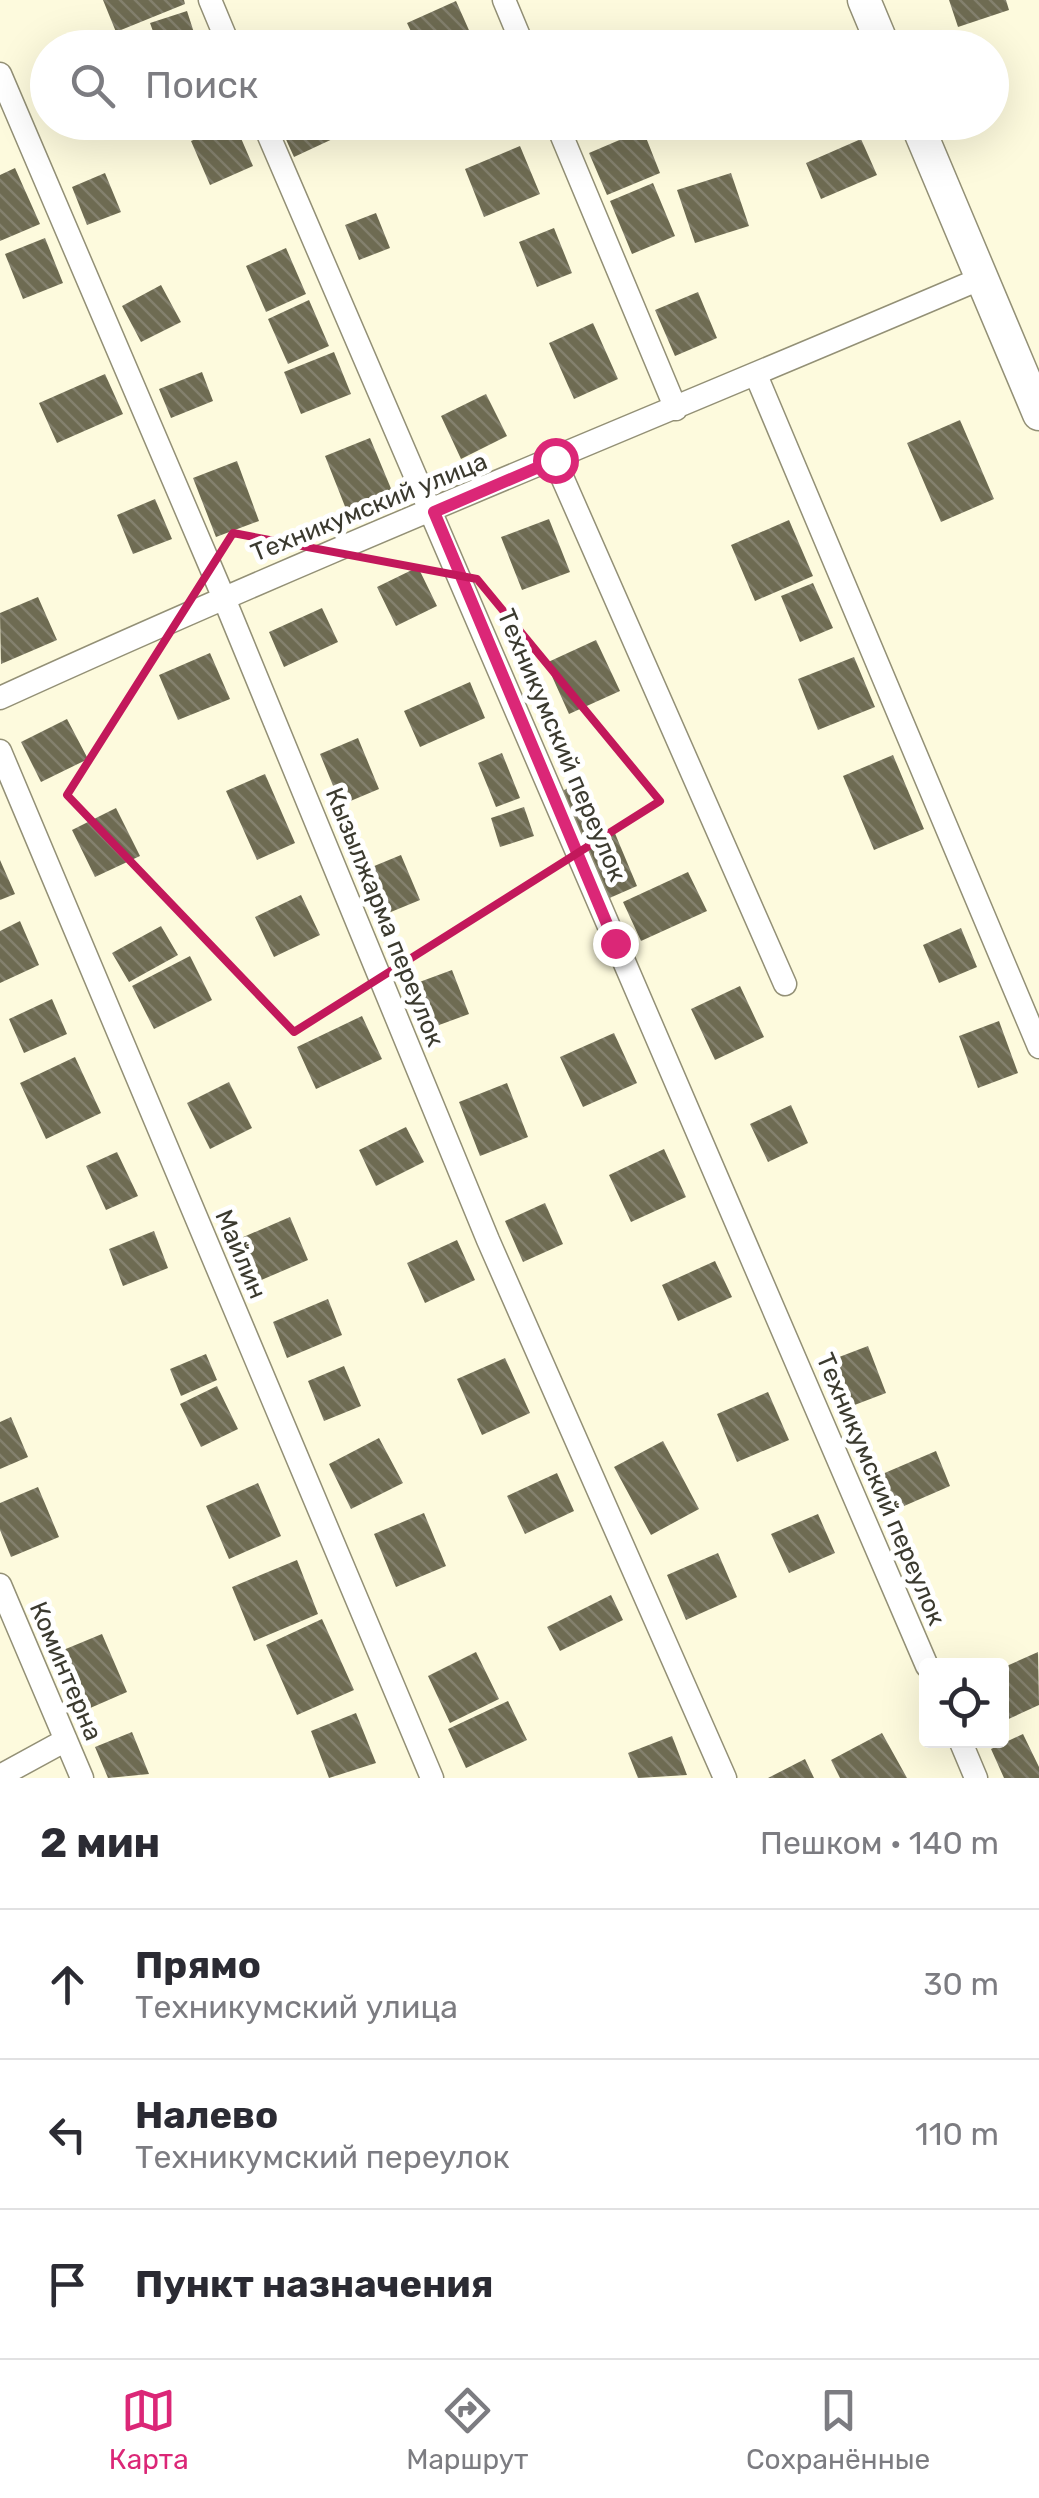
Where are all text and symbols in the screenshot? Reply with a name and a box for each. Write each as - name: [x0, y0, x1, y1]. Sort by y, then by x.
- search box: [30, 30, 1009, 140]
- icon: search: [65, 58, 120, 113]
- text: Поиск: [145, 62, 258, 108]
- route start: [533, 438, 579, 484]
- street label: Техникумский улица: [247, 446, 491, 568]
- street label: Техникумский переулок: [491, 605, 633, 885]
- street label: Кызылжарма переулок: [320, 783, 450, 1051]
- route end: [593, 921, 639, 967]
- street label: Майлин: [209, 1205, 273, 1303]
- street label: Техникумский переулок: [810, 1349, 952, 1629]
- street label: Коминтерна: [24, 1597, 108, 1745]
- map controls: [919, 1658, 1009, 1748]
- button: locate: [919, 1658, 1009, 1748]
- text: 2 мин: [40, 1818, 160, 1868]
- text: Пешком · 140 m: [760, 1824, 999, 1862]
- text: Прямо: [135, 1942, 261, 1988]
- icon: ahead: [40, 1957, 95, 2012]
- text: 30 m: [923, 1965, 999, 2003]
- text: Техникумский улица: [135, 1988, 458, 2026]
- text: Налево: [135, 2092, 278, 2138]
- icon: left: [40, 2107, 95, 2162]
- text: 110 m: [915, 2115, 999, 2153]
- text: Техникумский переулок: [135, 2138, 510, 2176]
- icon: arrive: [40, 2257, 95, 2312]
- text: Пункт назначения: [135, 2261, 494, 2307]
- tab: Карта: [109, 2383, 189, 2476]
- tab: Маршрут: [406, 2383, 528, 2476]
- tab: Сохранённые: [746, 2383, 930, 2476]

